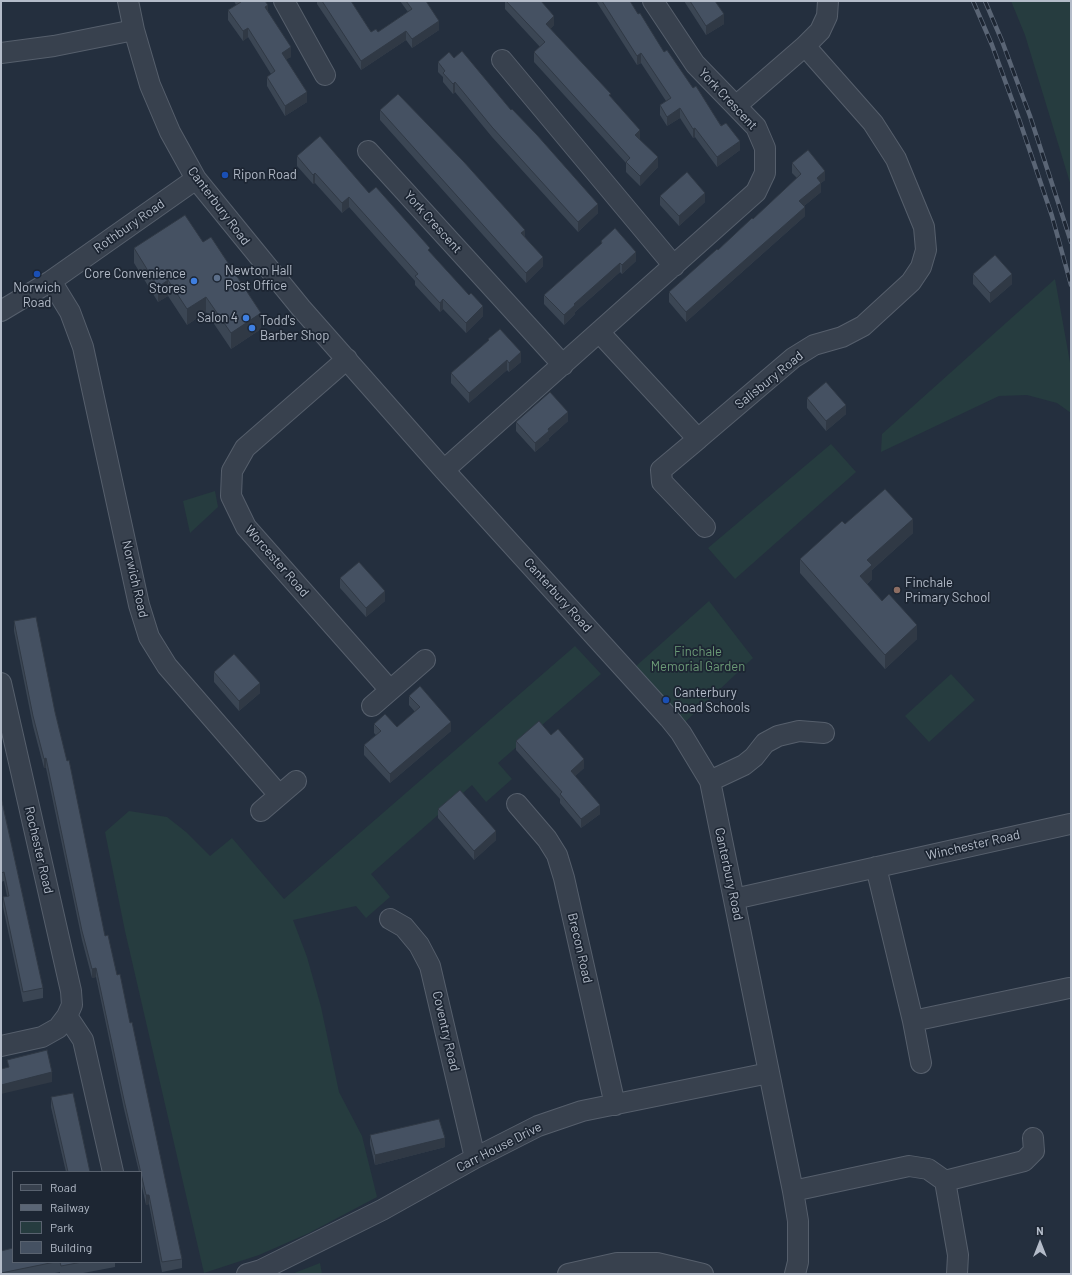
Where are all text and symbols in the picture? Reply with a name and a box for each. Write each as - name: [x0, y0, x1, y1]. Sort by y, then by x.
- street label: York Crescent: [696, 65, 760, 133]
- street label: Canterbury Road: [184, 164, 254, 248]
- place label: Ripon Road: [233, 167, 297, 183]
- marker: Ripon Road: [220, 170, 230, 180]
- street label: York Crescent: [401, 188, 465, 256]
- street label: Rothbury Road: [90, 196, 168, 256]
- place label: Newton Hall Post Office: [225, 263, 292, 294]
- place label: Core Convenience Stores: [84, 266, 186, 297]
- marker: Norwich Road: [32, 269, 42, 279]
- marker: Newton Hall Post Office: [212, 273, 222, 283]
- marker: Core Convenience Stores: [189, 276, 199, 286]
- place label: Norwich Road: [13, 280, 61, 311]
- place label: Salon 4: [197, 310, 238, 326]
- marker: Salon 4: [241, 313, 251, 323]
- place label: Todd's Barber Shop: [260, 313, 329, 344]
- marker: Todd's Barber Shop: [247, 323, 257, 333]
- street label: Salisbury Road: [732, 348, 806, 412]
- street label: Worcester Road: [242, 522, 312, 600]
- street label: Norwich Road: [119, 539, 151, 619]
- street label: Canterbury Road: [521, 555, 595, 635]
- place label: Finchale Primary School: [905, 575, 990, 606]
- marker: Finchale Primary School: [892, 585, 902, 595]
- park label: Finchale Memorial Garden: [651, 644, 745, 675]
- place label: Canterbury Road Schools: [674, 685, 750, 716]
- marker: Canterbury Road Schools: [661, 695, 671, 705]
- street label: Rochester Road: [21, 805, 57, 895]
- street label: Canterbury Road: [712, 826, 746, 922]
- street label: Winchester Road: [925, 827, 1021, 863]
- street label: Brecon Road: [564, 911, 596, 985]
- street label: Coventry Road: [429, 989, 463, 1073]
- street label: Carr House Drive: [454, 1119, 544, 1175]
- legend: [12, 1171, 142, 1263]
- text: Road: [50, 1180, 77, 1194]
- text: Railway: [50, 1200, 89, 1214]
- text: Park: [50, 1220, 74, 1234]
- north arrow: [1020, 1223, 1060, 1263]
- text: N: [1036, 1224, 1044, 1237]
- text: Building: [50, 1240, 92, 1254]

